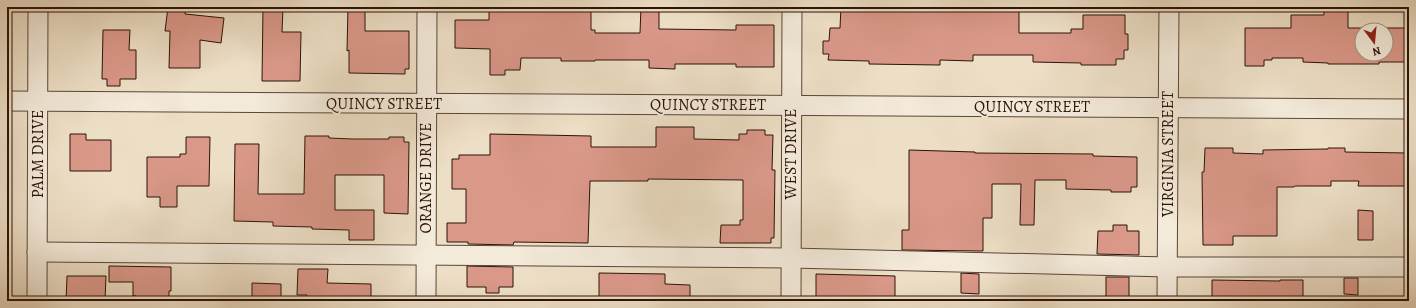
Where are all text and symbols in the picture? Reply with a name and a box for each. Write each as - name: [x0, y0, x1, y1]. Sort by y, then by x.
- north arrow: [1354, 22, 1394, 62]
- text: N: [1371, 43, 1383, 59]
- street label: VIRGINIA STREET: [1157, 91, 1179, 218]
- street label: QUINCY STREET: [326, 93, 442, 115]
- street label: QUINCY STREET: [650, 94, 766, 116]
- street label: QUINCY STREET: [974, 96, 1090, 118]
- street label: WEST DRIVE: [780, 109, 802, 200]
- street label: PALM DRIVE: [27, 110, 49, 198]
- street label: ORANGE DRIVE: [415, 122, 437, 234]

